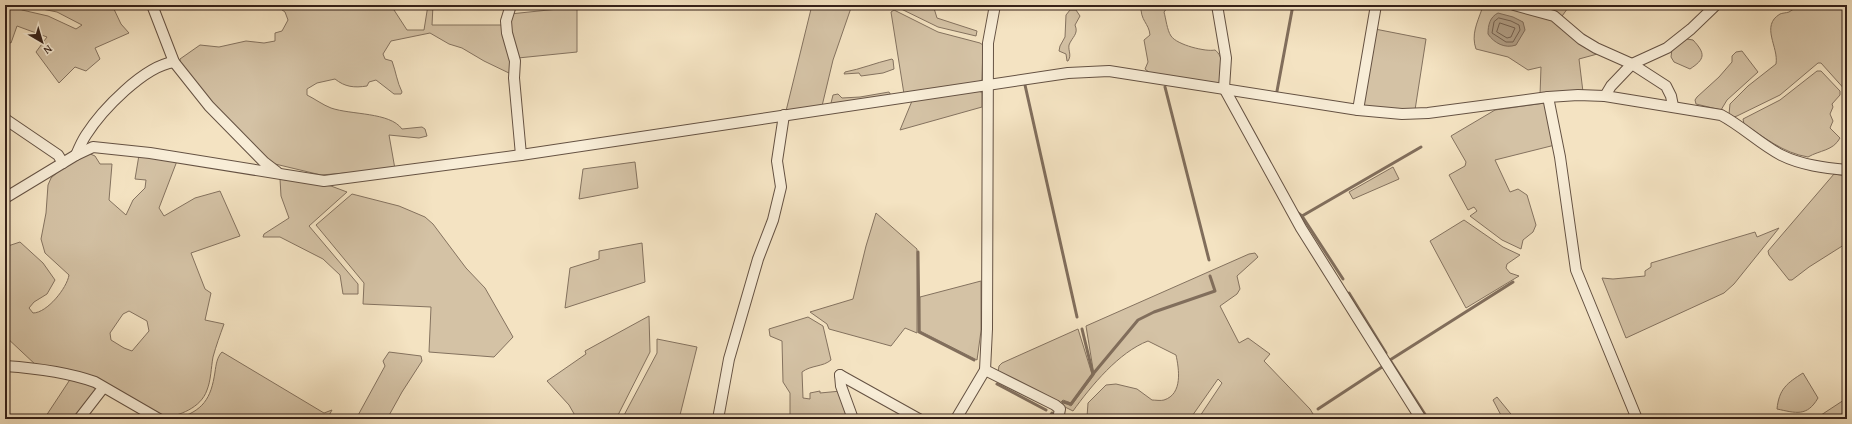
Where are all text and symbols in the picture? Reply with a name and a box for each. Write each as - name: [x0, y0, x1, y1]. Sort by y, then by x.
- north arrow: [22, 22, 62, 62]
- text: N: [40, 41, 56, 59]

